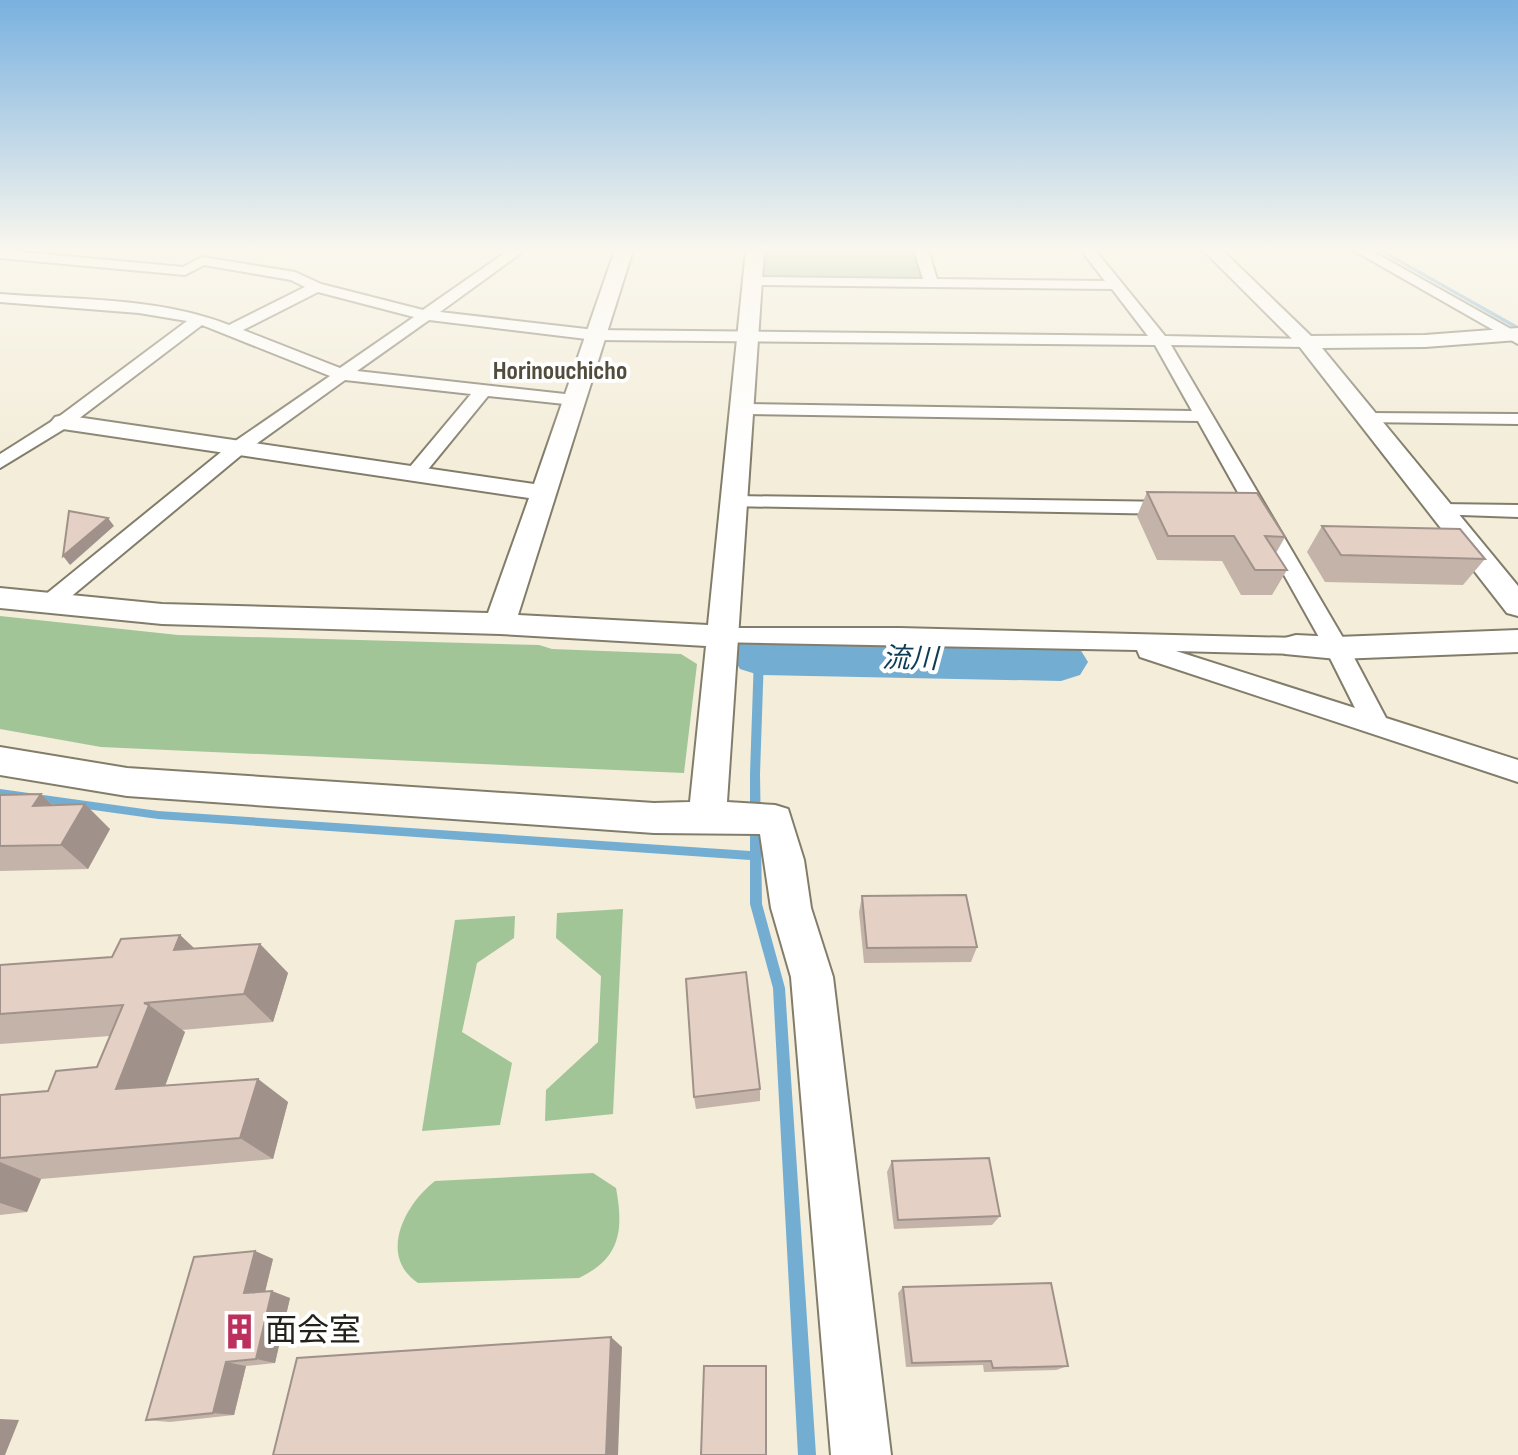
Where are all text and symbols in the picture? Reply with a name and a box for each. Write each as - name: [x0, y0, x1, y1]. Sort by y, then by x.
- district label: Horinouchicho: [493, 356, 627, 387]
- water label: 流川: [882, 642, 941, 676]
- building icon: 面会室: [220, 1312, 258, 1350]
- place label: 面会室: [265, 1312, 361, 1351]

